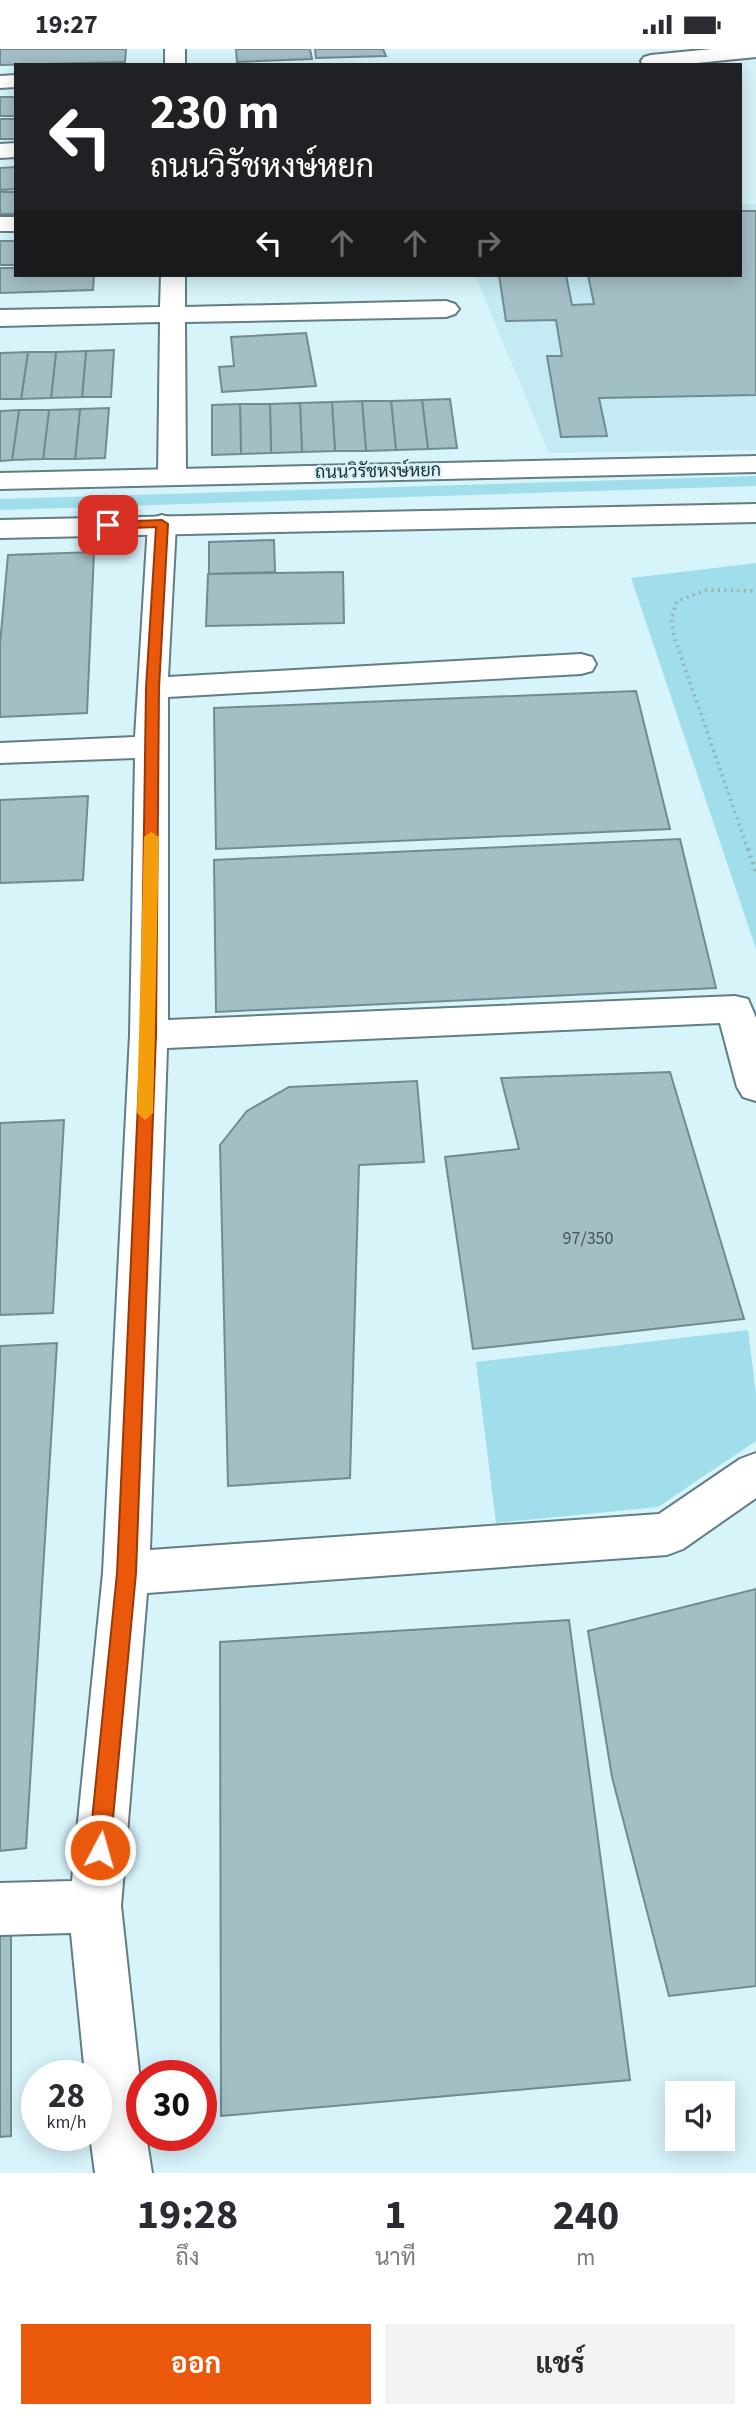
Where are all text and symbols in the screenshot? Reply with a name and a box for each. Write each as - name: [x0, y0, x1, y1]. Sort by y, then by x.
- text: 19:27: [35, 6, 98, 43]
- text: 230 m: [150, 78, 279, 148]
- icon: left: [35, 91, 126, 182]
- text: ถนนวิรัชหงษ์หยก: [150, 144, 374, 190]
- icon: left: [250, 224, 288, 262]
- icon: ahead: [323, 224, 361, 262]
- icon: ahead: [396, 224, 434, 262]
- icon: right: [469, 224, 507, 262]
- street label: ถนนวิรัชหงษ์หยก: [315, 457, 441, 485]
- pin: [78, 495, 138, 555]
- icon: arrive: [89, 506, 127, 544]
- house number: 97/350: [562, 1226, 614, 1251]
- position arrow: [63, 1813, 137, 1887]
- speed limit sign: 30: [126, 2060, 217, 2151]
- text: 28: [48, 2071, 85, 2121]
- map controls: [665, 2081, 735, 2151]
- button: sound: [665, 2081, 735, 2151]
- text: km/h: [47, 2110, 86, 2135]
- text: 19:28: [137, 2185, 238, 2245]
- text: 1: [384, 2185, 406, 2245]
- text: 240: [553, 2186, 619, 2246]
- text: ถึง: [176, 2241, 199, 2274]
- text: นาที: [375, 2241, 416, 2274]
- text: m: [576, 2241, 595, 2274]
- button: ออก: [21, 2324, 371, 2404]
- button: แชร์: [385, 2324, 735, 2404]

